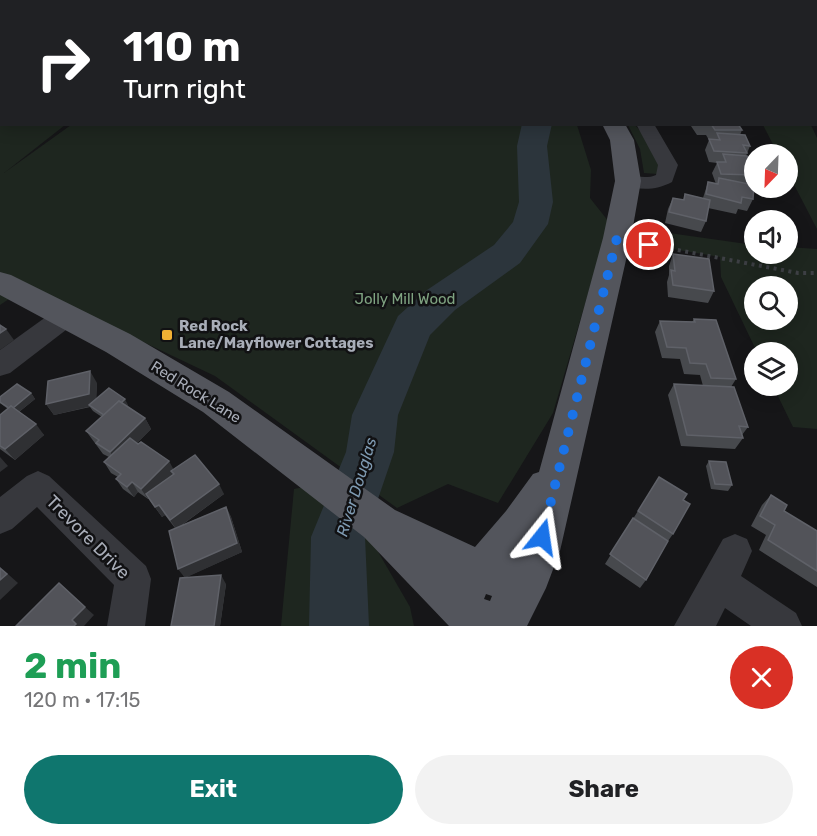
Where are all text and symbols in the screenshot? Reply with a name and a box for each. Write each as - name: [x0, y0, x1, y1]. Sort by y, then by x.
- text: 110 m: [123, 22, 241, 72]
- icon: right: [24, 24, 102, 102]
- text: Turn right: [123, 73, 246, 105]
- north arrow: [744, 144, 798, 198]
- map controls: [744, 144, 798, 396]
- button: sound: [744, 210, 798, 264]
- pin: [623, 219, 674, 270]
- icon: arrive: [632, 228, 665, 261]
- button: search: [744, 276, 798, 330]
- park label: Jolly Mill Wood: [354, 290, 456, 308]
- place label: Red Rock Lane/Mayflower Cottages: [179, 317, 374, 352]
- marker: Red Rock Lane/Mayflower Cottages: [160, 328, 174, 342]
- button: layers: [744, 342, 798, 396]
- street label: Red Rock Lane: [148, 357, 244, 427]
- water label: River Douglas: [332, 435, 381, 539]
- street label: Trevore Drive: [41, 490, 135, 584]
- position arrow: [510, 505, 574, 569]
- text: 2 min: [24, 644, 122, 687]
- button: close: [730, 646, 793, 709]
- text: 120 m · 17:15: [24, 688, 140, 712]
- button: Exit: [24, 755, 403, 824]
- button: Share: [415, 755, 793, 824]

